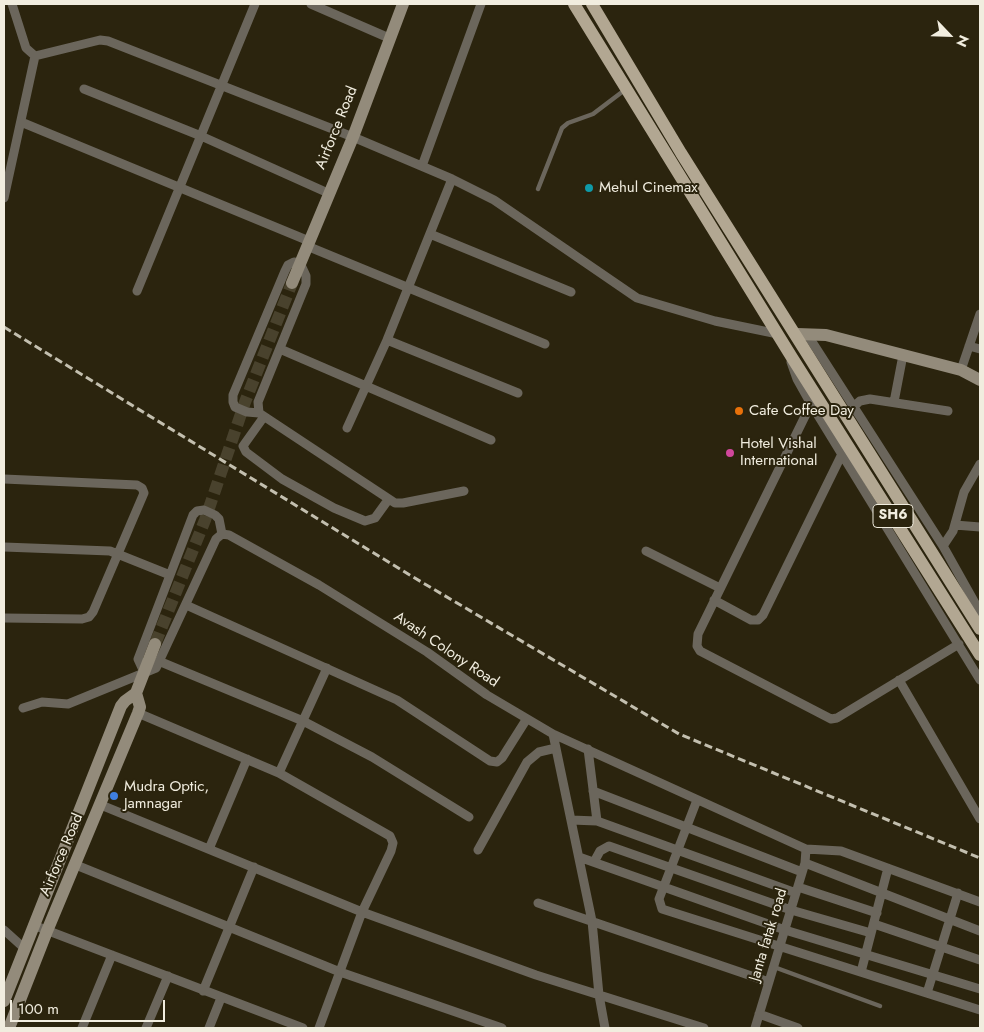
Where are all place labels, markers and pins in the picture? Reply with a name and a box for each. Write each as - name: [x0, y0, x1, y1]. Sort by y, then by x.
- place label: Mehul Cinemax: [599, 179, 698, 197]
- marker: Mehul Cinemax: [583, 182, 595, 194]
- place label: Cafe Coffee Day: [749, 402, 854, 420]
- marker: Cafe Coffee Day: [733, 405, 745, 417]
- place label: Hotel Vishal International: [740, 435, 817, 470]
- marker: Hotel Vishal International: [724, 447, 736, 459]
- place label: Mudra Optic, Jamnagar: [124, 778, 209, 813]
- marker: Mudra Optic, Jamnagar: [108, 790, 120, 802]

